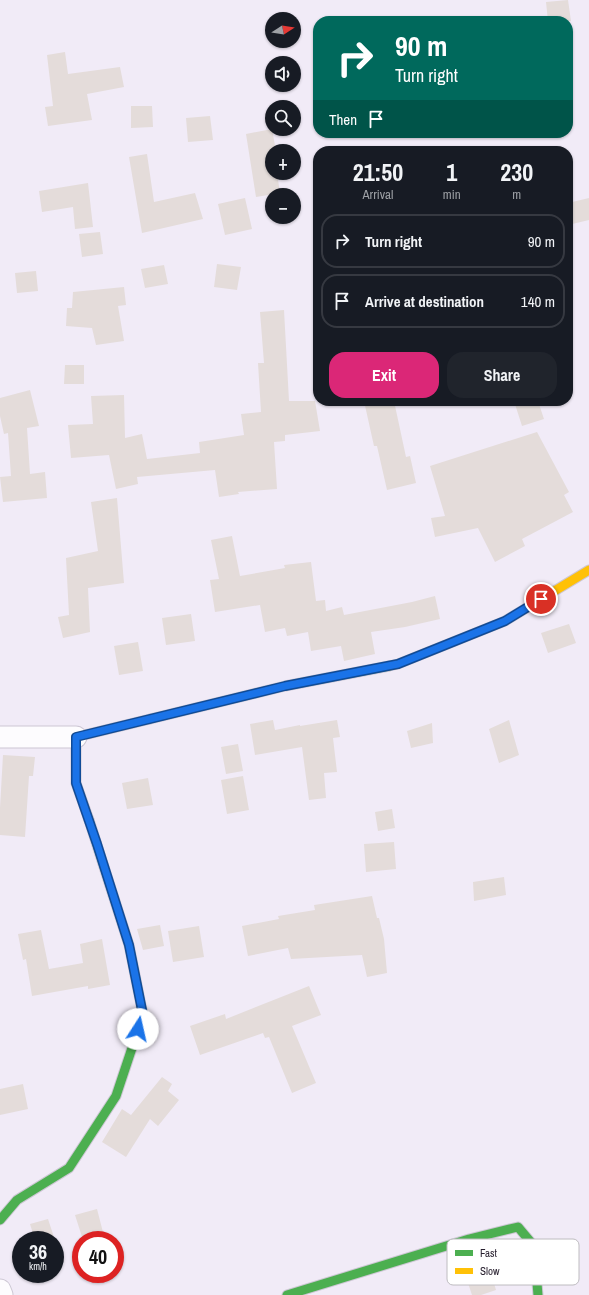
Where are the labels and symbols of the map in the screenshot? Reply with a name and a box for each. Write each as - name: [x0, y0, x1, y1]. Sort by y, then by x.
- north arrow: [265, 12, 301, 48]
- pin: [524, 582, 558, 616]
- position arrow: [117, 1008, 159, 1050]
- speed limit sign: 40: [72, 1231, 124, 1283]
- legend: [447, 1239, 579, 1285]
- text: Fast: [480, 1246, 498, 1260]
- text: Slow: [480, 1264, 500, 1278]

